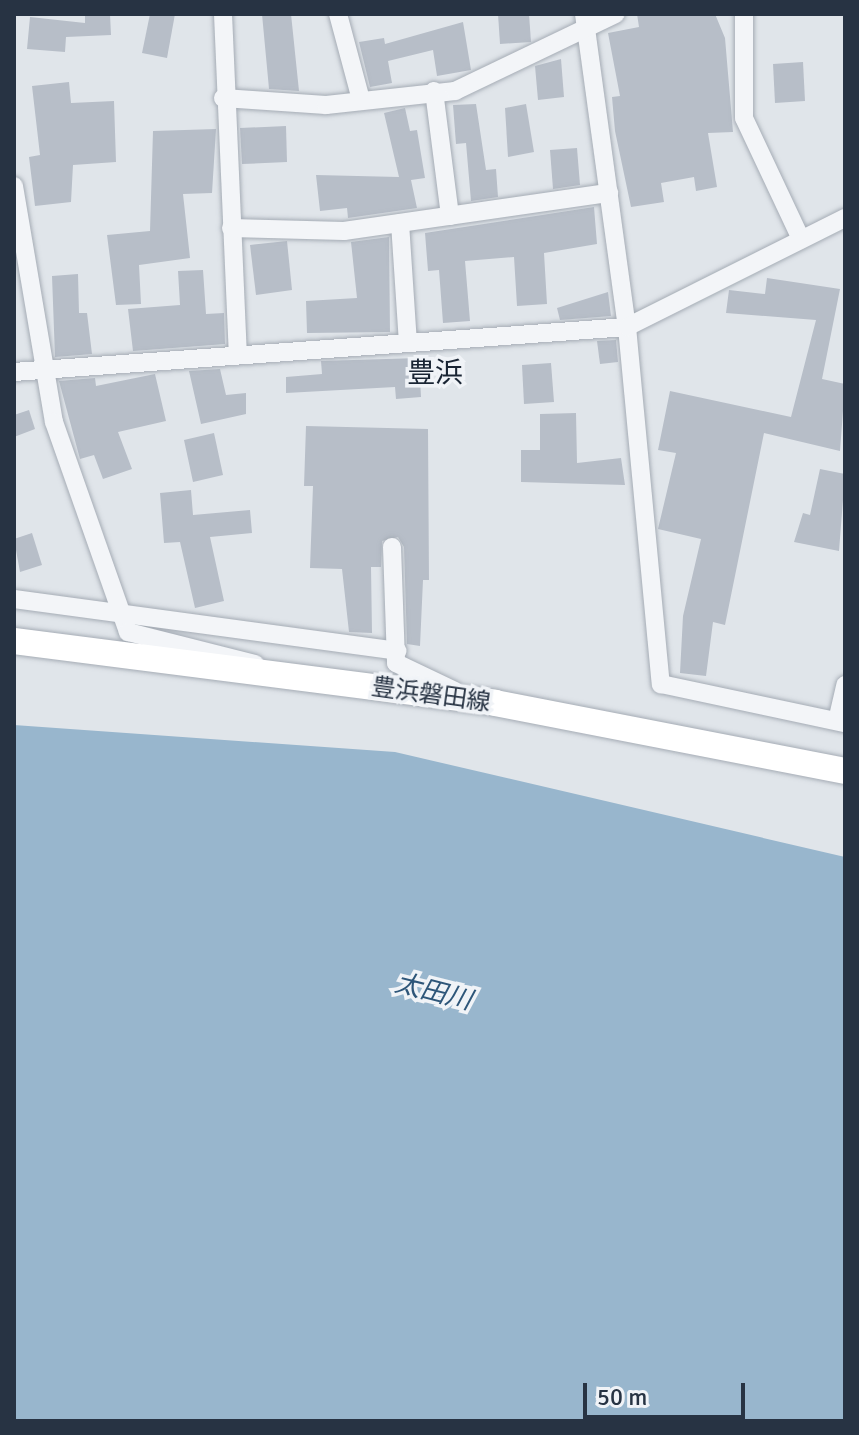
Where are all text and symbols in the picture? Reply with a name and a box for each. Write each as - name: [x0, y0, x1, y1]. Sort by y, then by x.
- district label: 豊浜: [407, 356, 463, 390]
- street label: 豊浜磐田線: [370, 672, 492, 718]
- water label: 太田川: [391, 968, 475, 1018]
- scale bar: [587, 1367, 749, 1417]
- text: 50 m: [597, 1382, 647, 1412]

